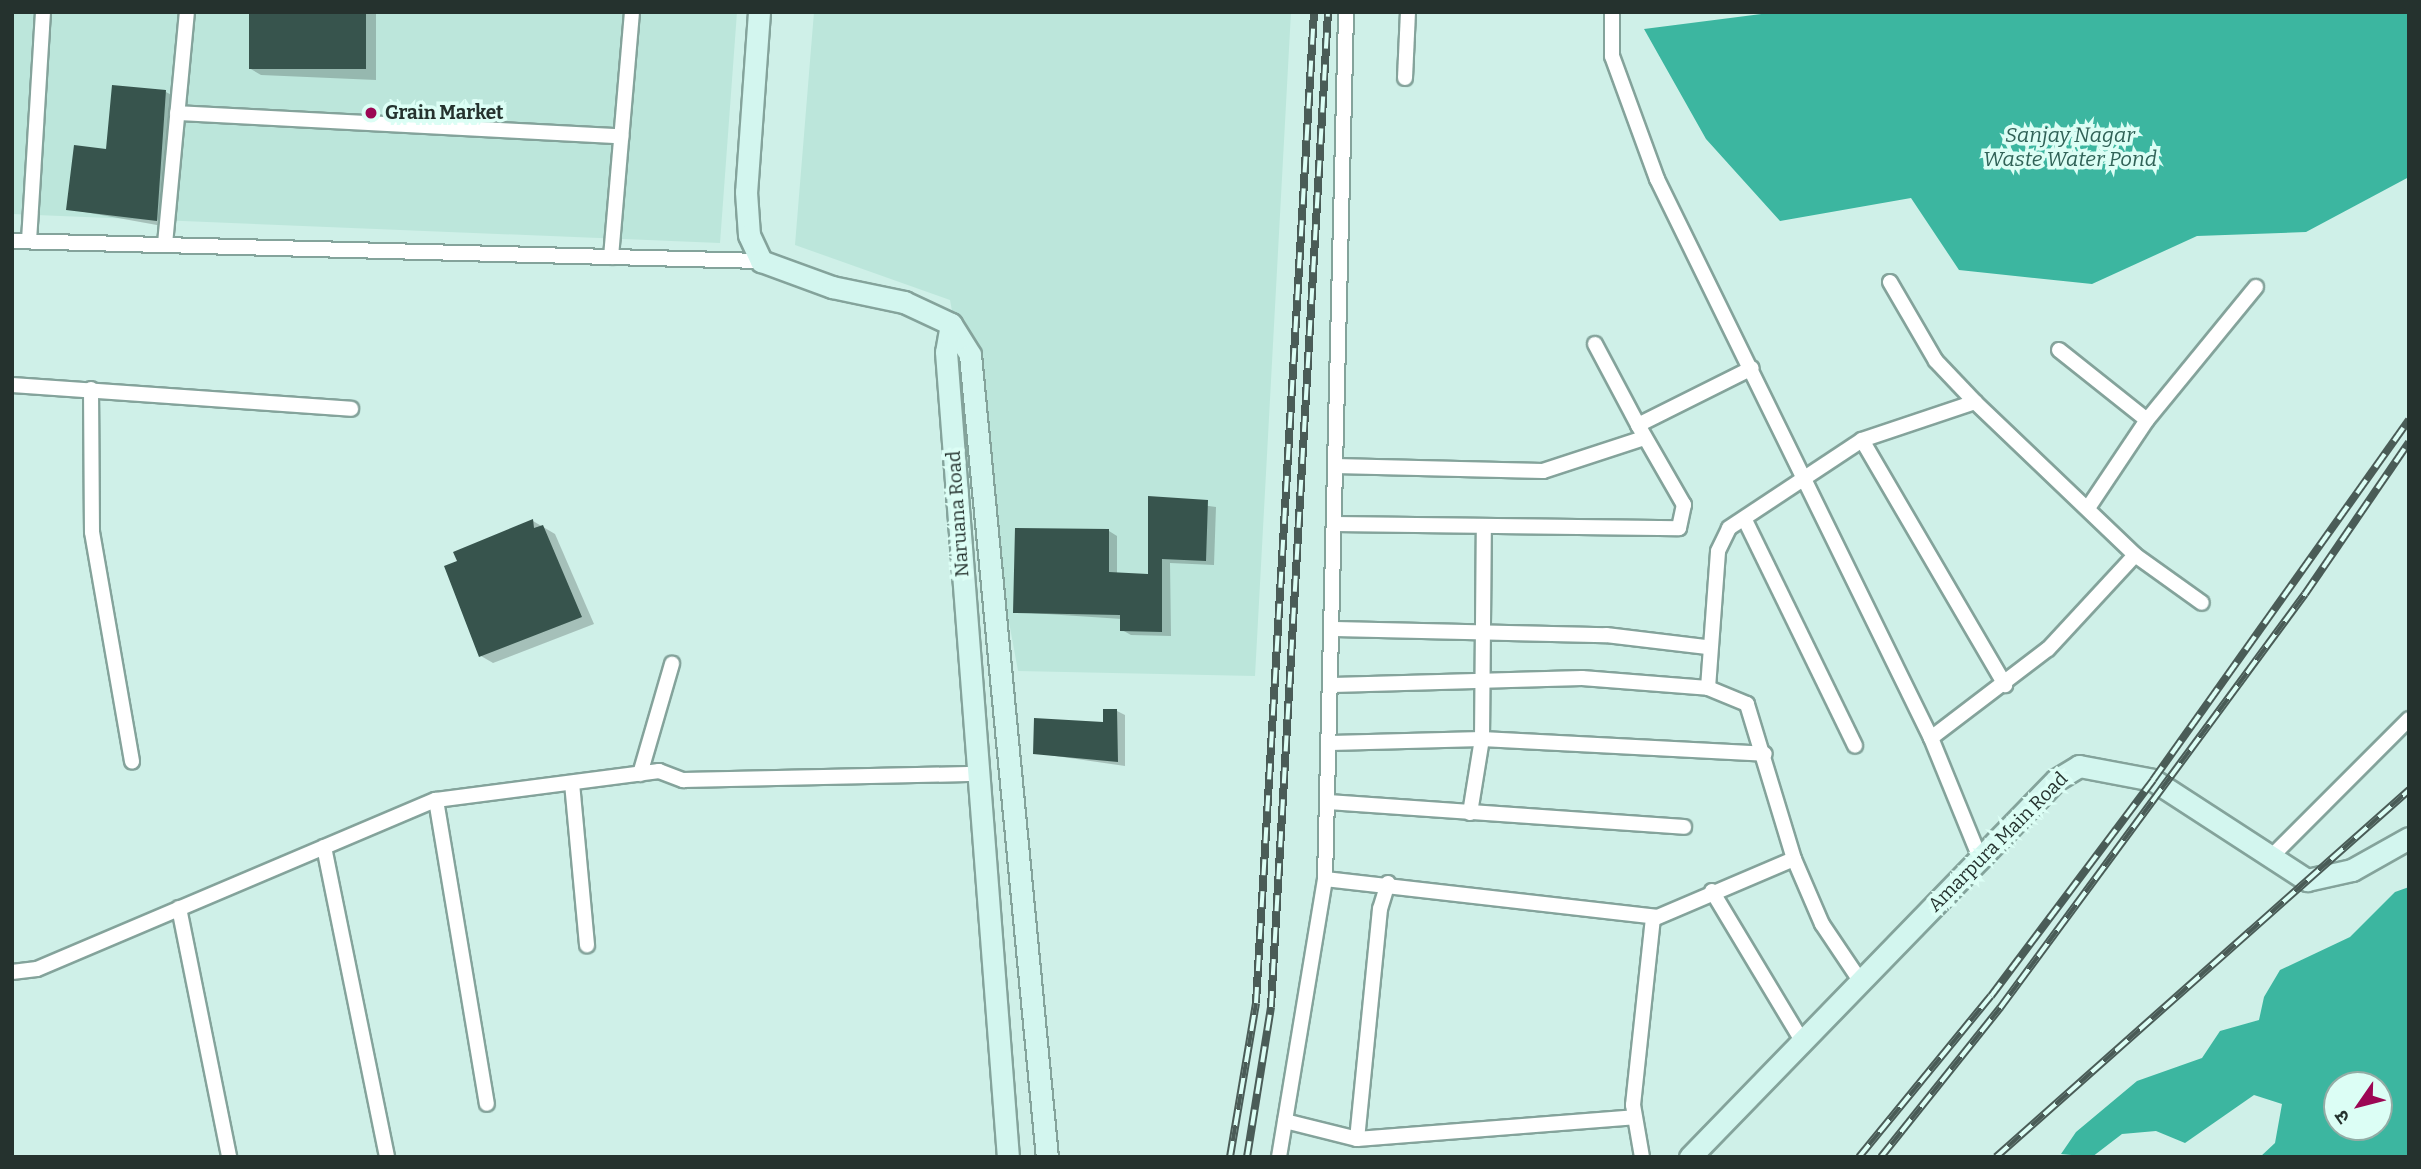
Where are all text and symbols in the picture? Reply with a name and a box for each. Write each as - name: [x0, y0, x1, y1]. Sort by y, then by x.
- place label: Grain Market: [385, 102, 504, 124]
- marker: Grain Market: [363, 105, 379, 121]
- water label: Sanjay Nagar Waste Water Pond: [1983, 122, 2157, 172]
- street label: Naruana Road: [942, 450, 974, 578]
- street label: Amarpura Main Road: [1923, 767, 2073, 917]
- north arrow: [2323, 1071, 2393, 1141]
- text: उ: [2329, 1106, 2355, 1128]

